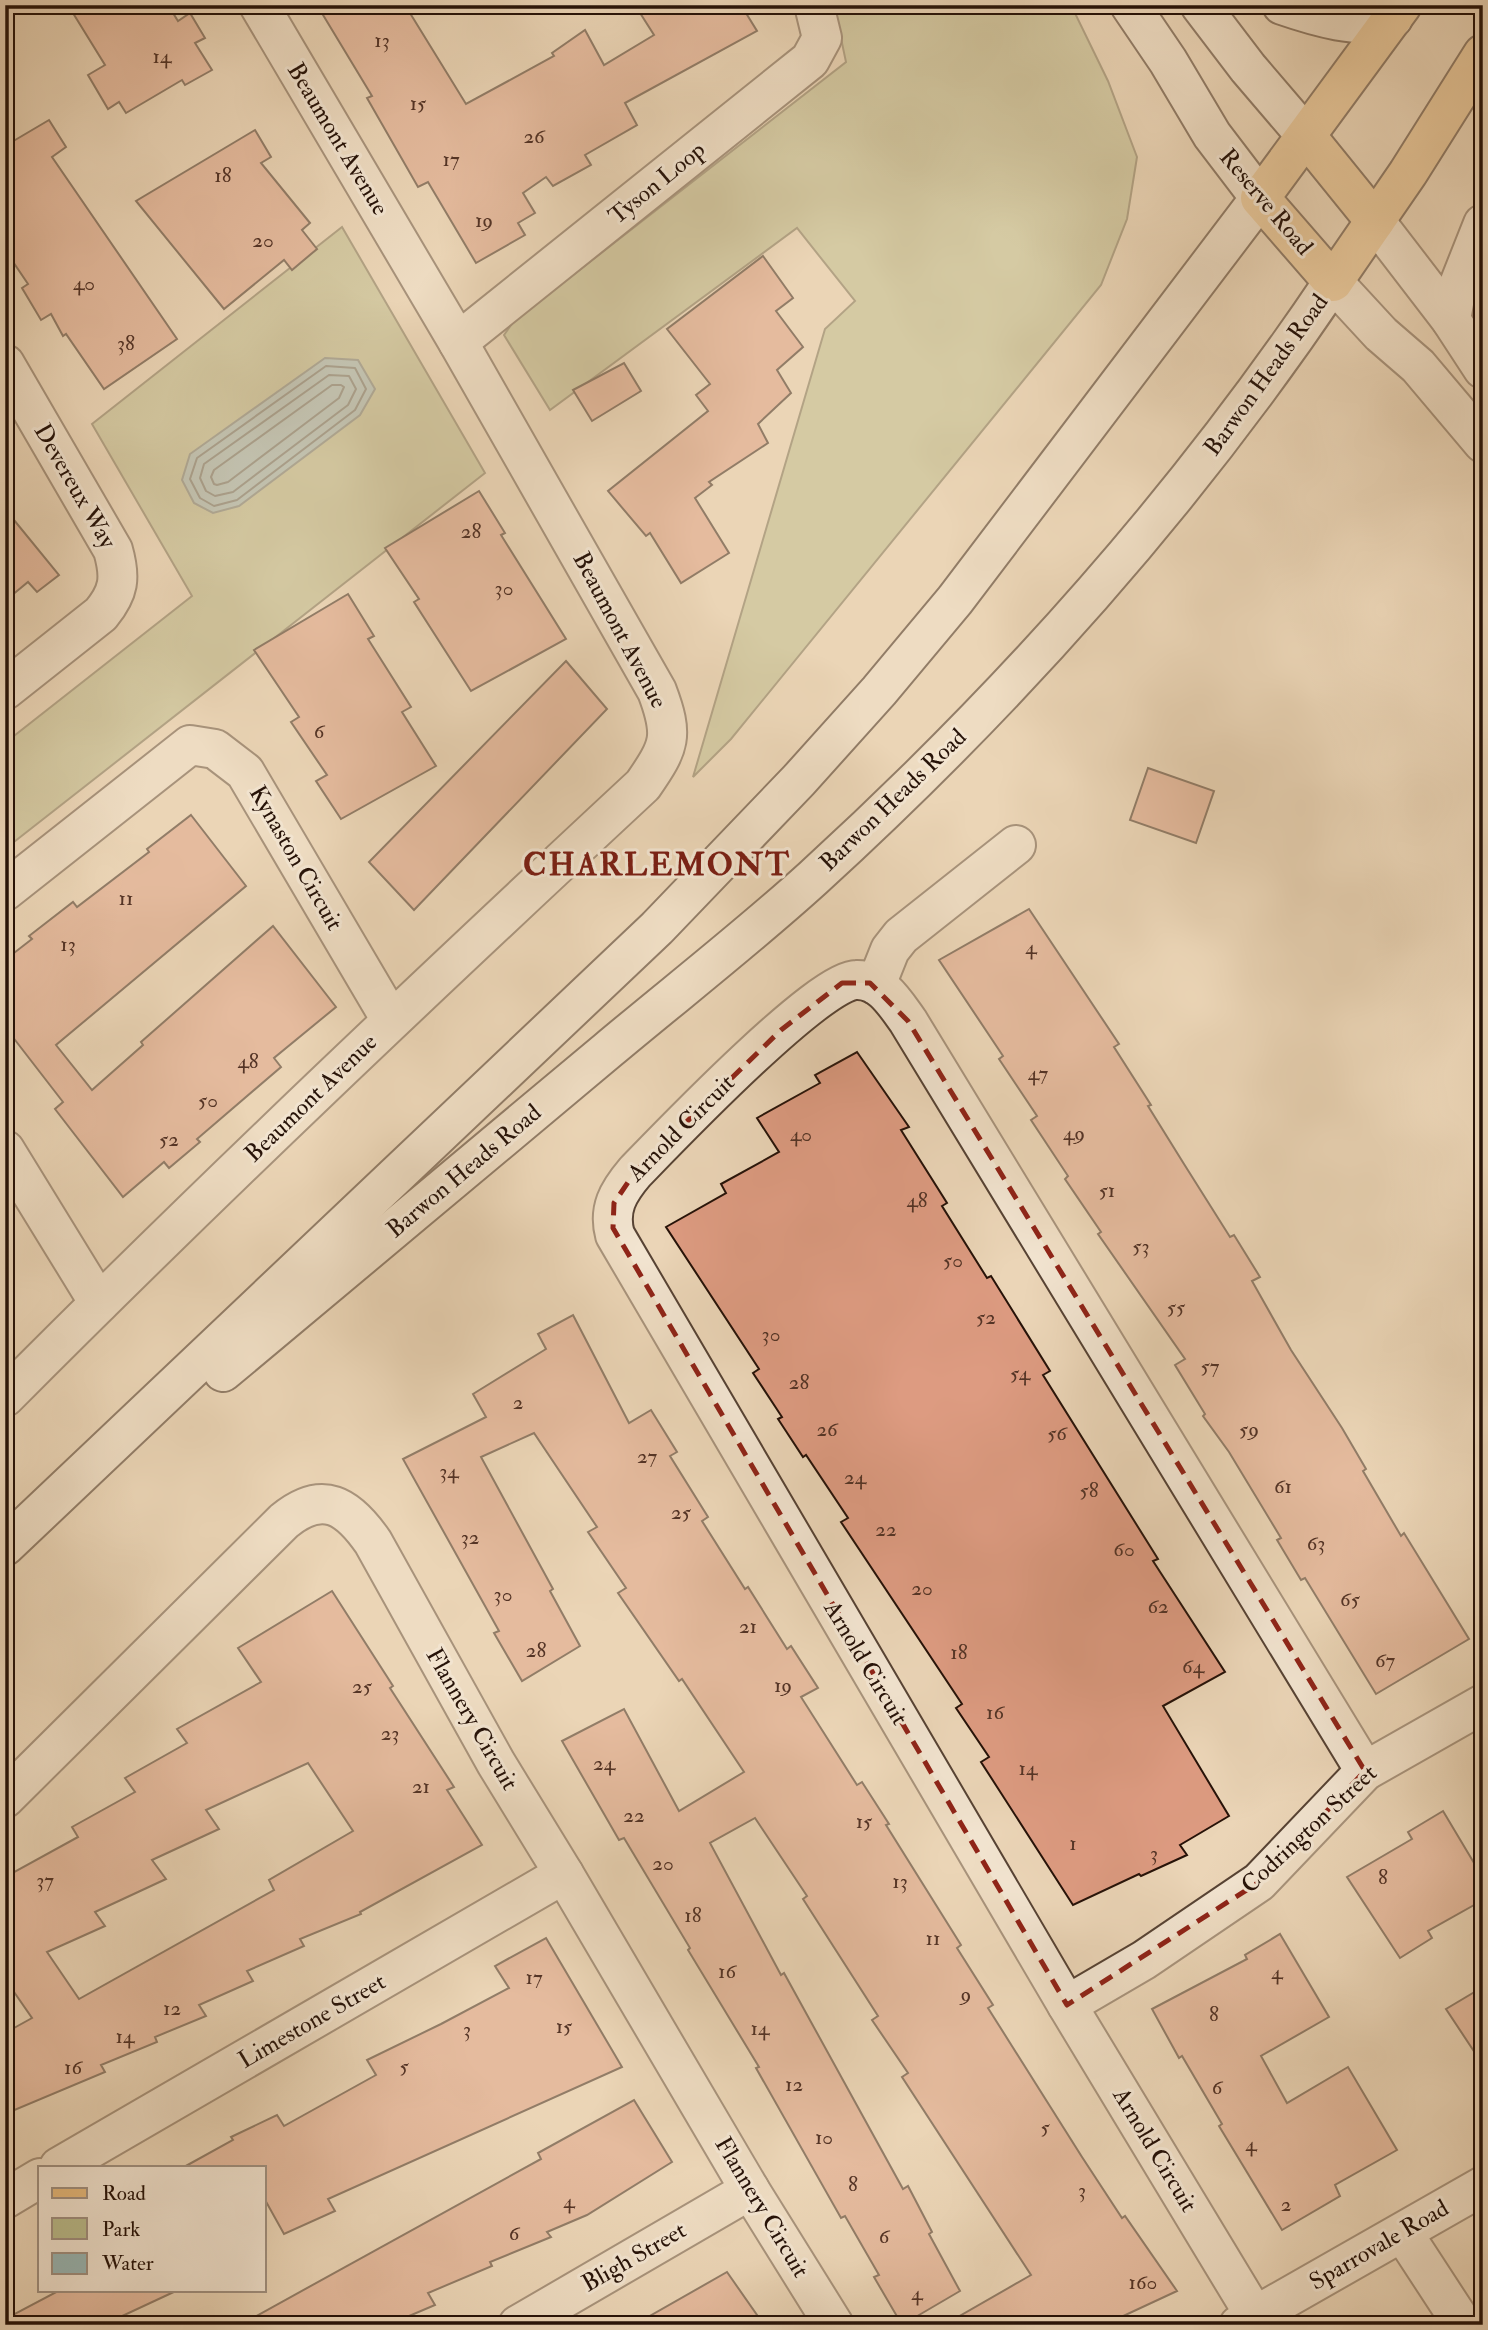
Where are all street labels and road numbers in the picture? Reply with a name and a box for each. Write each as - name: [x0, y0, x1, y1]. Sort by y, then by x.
- street label: Beaumont Avenue: [280, 57, 396, 221]
- street label: Tyson Loop: [602, 134, 712, 232]
- street label: Reserve Road: [1212, 142, 1320, 262]
- street label: Barwon Heads Road: [1197, 288, 1335, 462]
- street label: Devereux Way: [27, 418, 123, 554]
- street label: Beaumont Avenue: [566, 546, 674, 714]
- street label: Barwon Heads Road: [813, 722, 973, 878]
- street label: Kynaston Circuit: [242, 780, 350, 936]
- street label: Beaumont Avenue: [238, 1027, 384, 1169]
- street label: Arnold Circuit: [620, 1068, 741, 1189]
- street label: Barwon Heads Road: [380, 1097, 548, 1245]
- street label: Arnold Circuit: [816, 1594, 915, 1731]
- street label: Flannery Circuit: [419, 1642, 525, 1796]
- street label: Codrington Street: [1234, 1758, 1384, 1900]
- street label: Limestone Street: [233, 1966, 391, 2076]
- street label: Arnold Circuit: [1105, 2081, 1204, 2218]
- street label: Flannery Circuit: [708, 2131, 816, 2283]
- street label: Sparrovale Road: [1304, 2193, 1454, 2297]
- street label: Bligh Street: [576, 2215, 692, 2299]

